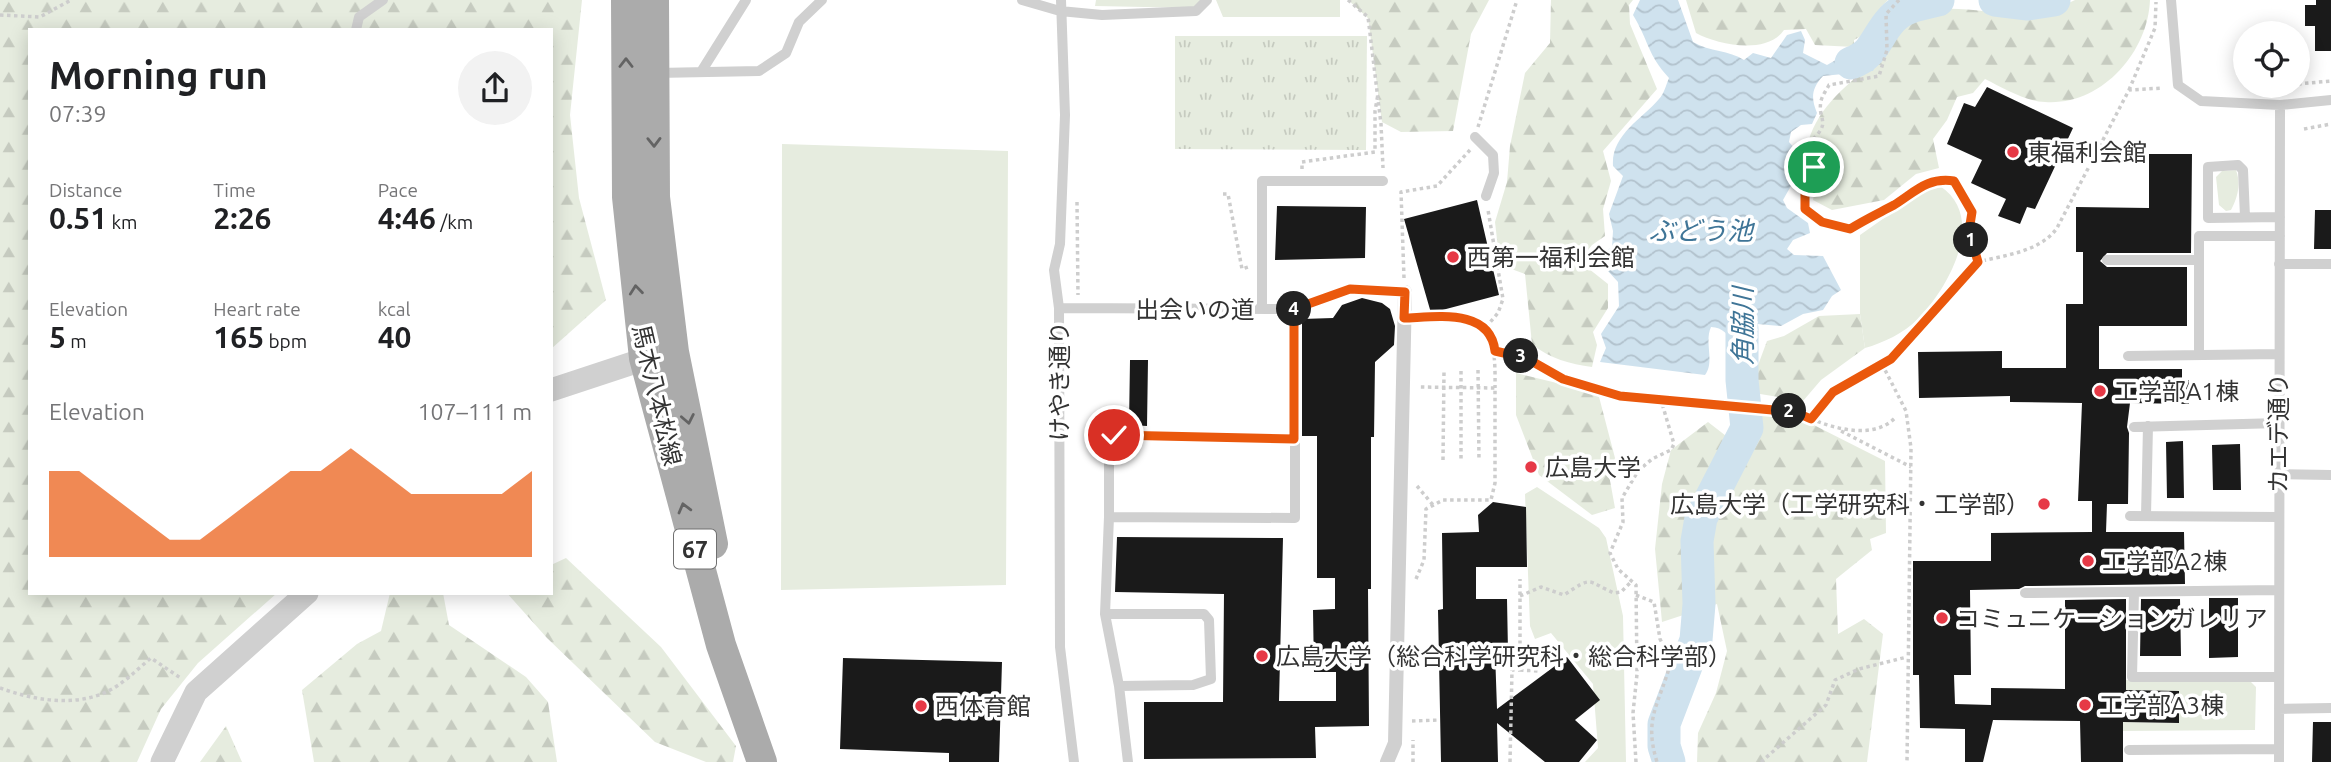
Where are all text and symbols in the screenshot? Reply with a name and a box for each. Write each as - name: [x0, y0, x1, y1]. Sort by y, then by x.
- map controls: [2233, 21, 2310, 98]
- button: locate: [2233, 21, 2310, 98]
- button: share: [458, 51, 532, 125]
- text: Morning run: [49, 54, 268, 96]
- one-way arrow: [618, 58, 634, 68]
- text: 07:39: [49, 101, 107, 126]
- one-way arrow: [646, 137, 662, 147]
- pin: [1784, 137, 1844, 197]
- place label: 東福利会館: [2027, 139, 2147, 166]
- marker: 東福利会館: [2005, 144, 2021, 160]
- icon: arrive: [1795, 148, 1833, 186]
- text: Distance: [49, 179, 123, 201]
- text: Time: [213, 179, 256, 201]
- text: Pace: [378, 179, 418, 201]
- text: 0.51: [49, 201, 107, 235]
- text: 2:26: [213, 201, 271, 235]
- text: 4:46: [378, 201, 436, 235]
- text: km: [107, 211, 137, 233]
- text: /km: [436, 211, 473, 233]
- water label: ぶどう池: [1649, 216, 1756, 245]
- pin: 1: [1954, 222, 1988, 258]
- text: 1: [1965, 228, 1976, 250]
- place label: 西第一福利会館: [1467, 244, 1635, 271]
- marker: 西第一福利会館: [1445, 249, 1461, 265]
- water label: 角脇川: [1728, 284, 1757, 365]
- one-way arrow: [629, 285, 644, 296]
- pin: 4: [1276, 292, 1312, 326]
- street label: 出会いの道: [1135, 296, 1255, 323]
- text: 4: [1288, 297, 1299, 319]
- text: Elevation: [49, 298, 128, 320]
- text: Heart rate: [213, 298, 301, 320]
- text: kcal: [378, 298, 410, 320]
- text: 5: [49, 320, 66, 354]
- text: 165: [213, 320, 264, 354]
- text: 40: [378, 320, 412, 354]
- street label: けやき通り: [1046, 321, 1073, 441]
- street label: 馬木八本松線: [628, 322, 686, 468]
- text: m: [66, 330, 87, 352]
- text: bpm: [264, 330, 307, 352]
- pin: 3: [1504, 338, 1538, 374]
- text: 3: [1515, 344, 1526, 366]
- street label: カエデ通り: [2265, 373, 2292, 493]
- place label: 工学部A1棟: [2114, 378, 2239, 405]
- marker: 工学部A1棟: [2092, 383, 2108, 399]
- pin: 2: [1772, 394, 1806, 428]
- text: Elevation: [49, 399, 145, 424]
- text: 107–111 m: [418, 399, 532, 424]
- text: 2: [1783, 399, 1794, 421]
- pin: [1084, 405, 1144, 465]
- one-way arrow: [679, 413, 694, 425]
- icon: check: [1095, 416, 1133, 454]
- place label: 広島大学: [1545, 454, 1641, 481]
- marker: 広島大学: [1523, 459, 1539, 475]
- place label: 広島大学（工学研究科・工学部）: [1670, 491, 2030, 518]
- marker: 広島大学（工学研究科・工学部）: [2036, 496, 2052, 512]
- one-way arrow: [678, 502, 692, 514]
- road number: 67: [674, 530, 716, 568]
- place label: 工学部A2棟: [2102, 548, 2227, 575]
- marker: 工学部A2棟: [2080, 553, 2096, 569]
- place label: コミュニケーションガレリア: [1956, 605, 2268, 632]
- marker: コミュニケーションガレリア: [1934, 610, 1950, 626]
- place label: 広島大学（総合科学研究科・総合科学部）: [1276, 643, 1732, 670]
- marker: 広島大学（総合科学研究科・総合科学部）: [1254, 648, 1270, 664]
- place label: 工学部A3棟: [2099, 692, 2224, 719]
- place label: 西体育館: [935, 693, 1031, 720]
- marker: 工学部A3棟: [2077, 697, 2093, 713]
- marker: 西体育館: [913, 698, 929, 714]

